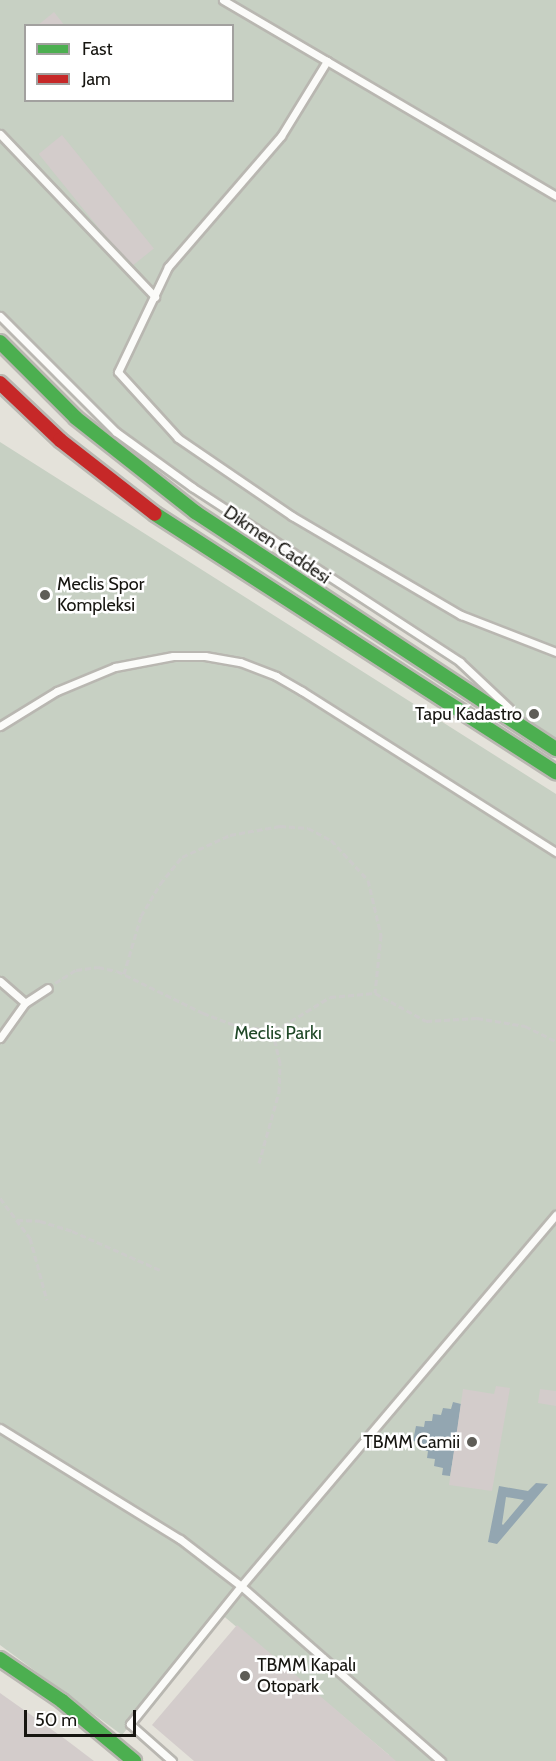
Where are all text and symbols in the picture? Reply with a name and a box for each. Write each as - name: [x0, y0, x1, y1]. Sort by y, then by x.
- legend: [24, 24, 234, 102]
- text: Fast: [82, 38, 113, 60]
- text: Jam: [82, 68, 111, 90]
- street label: Dikmen Caddesi: [219, 501, 335, 589]
- place label: Meclis Spor Kompleksi: [57, 574, 144, 616]
- marker: Meclis Spor Kompleksi: [38, 588, 52, 602]
- place label: Tapu Kadastro: [415, 703, 522, 725]
- marker: Tapu Kadastro: [527, 707, 541, 721]
- park label: Meclis Parkı: [234, 1022, 322, 1044]
- place label: TBMM Camii: [363, 1431, 460, 1453]
- marker: TBMM Camii: [465, 1435, 479, 1449]
- place label: TBMM Kapalı Otopark: [257, 1655, 356, 1698]
- marker: TBMM Kapalı Otopark: [238, 1669, 252, 1683]
- scale bar: [27, 1698, 140, 1736]
- text: 50 m: [35, 1709, 77, 1731]

